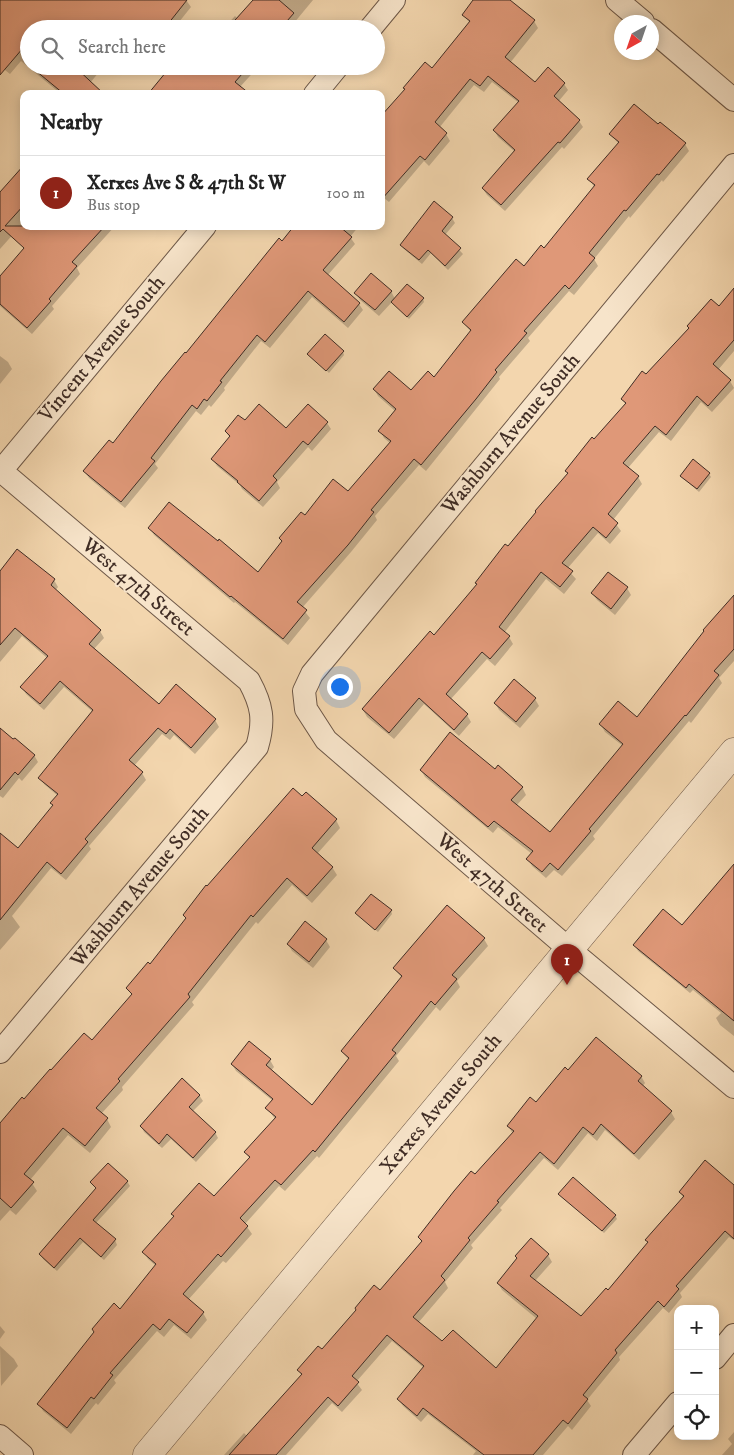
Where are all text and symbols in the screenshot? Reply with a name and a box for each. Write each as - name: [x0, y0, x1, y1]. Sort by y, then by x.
- north arrow: [614, 15, 659, 60]
- search box: [20, 20, 385, 75]
- icon: search: [38, 34, 66, 62]
- text: Search here: [78, 36, 166, 59]
- text: Nearby: [40, 110, 102, 136]
- text: Xerxes Ave S & 47th St W: [87, 172, 286, 195]
- text: 1: [53, 183, 59, 203]
- text: 100 m: [327, 183, 365, 203]
- text: Bus stop: [87, 195, 140, 215]
- street label: Vincent Avenue South: [32, 270, 171, 428]
- street label: Washburn Avenue South: [435, 348, 586, 521]
- street label: West 47th Street: [75, 532, 200, 642]
- your location: [327, 674, 353, 700]
- street label: Washburn Avenue South: [64, 801, 215, 974]
- street label: West 47th Street: [430, 827, 553, 939]
- pin: 1: [551, 944, 583, 985]
- street label: Xerxes Avenue South: [374, 1028, 508, 1180]
- map controls: [674, 1305, 719, 1440]
- button: +: [674, 1305, 719, 1350]
- button: −: [674, 1350, 719, 1395]
- button: locate: [674, 1395, 719, 1440]

